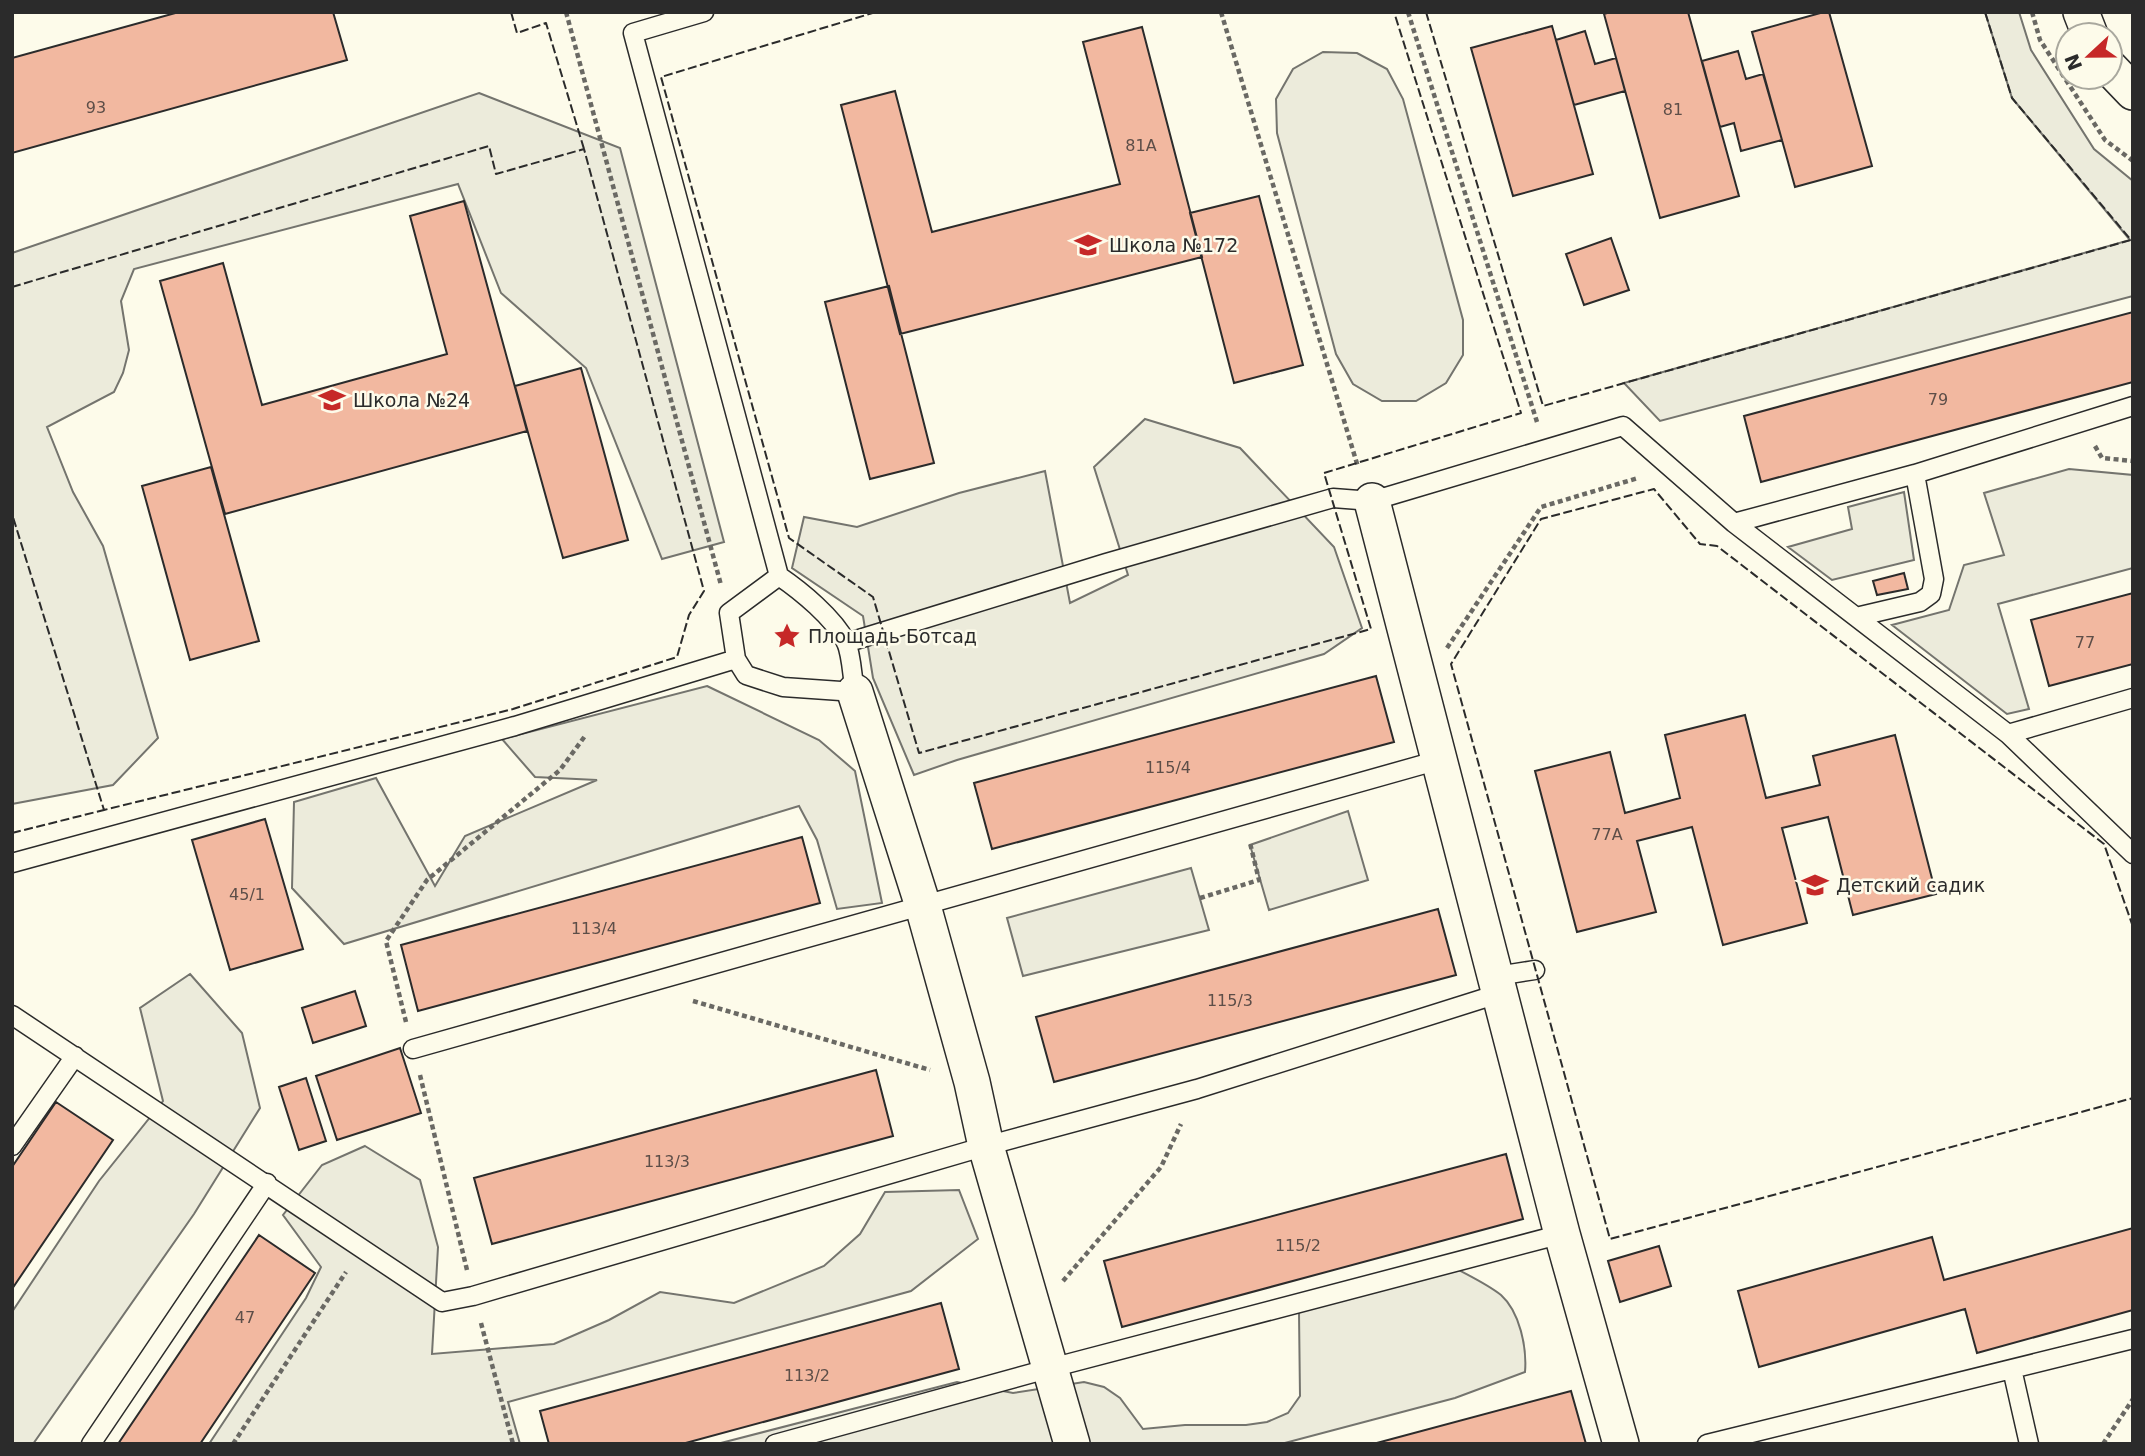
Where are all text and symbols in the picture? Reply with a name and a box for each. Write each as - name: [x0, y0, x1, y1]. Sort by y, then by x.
- north arrow: [2054, 21, 2124, 91]
- text: N: [2060, 51, 2086, 74]
- house number: 93: [86, 98, 106, 117]
- house number: 81: [1663, 100, 1683, 119]
- house number: 81А: [1125, 136, 1157, 155]
- school or university icon: Школа №172: [1073, 230, 1103, 260]
- place label: Школа №172: [1109, 234, 1238, 256]
- school or university icon: Школа №24: [317, 385, 347, 415]
- place label: Школа №24: [353, 389, 470, 411]
- house number: 79: [1928, 390, 1948, 409]
- place icon: Площадь Ботсад: [772, 621, 802, 651]
- place label: Площадь Ботсад: [808, 625, 977, 647]
- house number: 77: [2075, 633, 2095, 652]
- house number: 115/4: [1145, 758, 1191, 777]
- house number: 77А: [1591, 825, 1623, 844]
- school or university icon: Детский садик: [1800, 870, 1830, 900]
- place label: Детский садик: [1836, 874, 1985, 896]
- house number: 45/1: [229, 885, 265, 904]
- house number: 113/4: [571, 919, 617, 938]
- house number: 115/3: [1207, 991, 1253, 1010]
- house number: 113/3: [644, 1152, 690, 1171]
- house number: 115/2: [1275, 1236, 1321, 1255]
- house number: 47: [235, 1308, 255, 1327]
- house number: 113/2: [784, 1366, 830, 1385]

